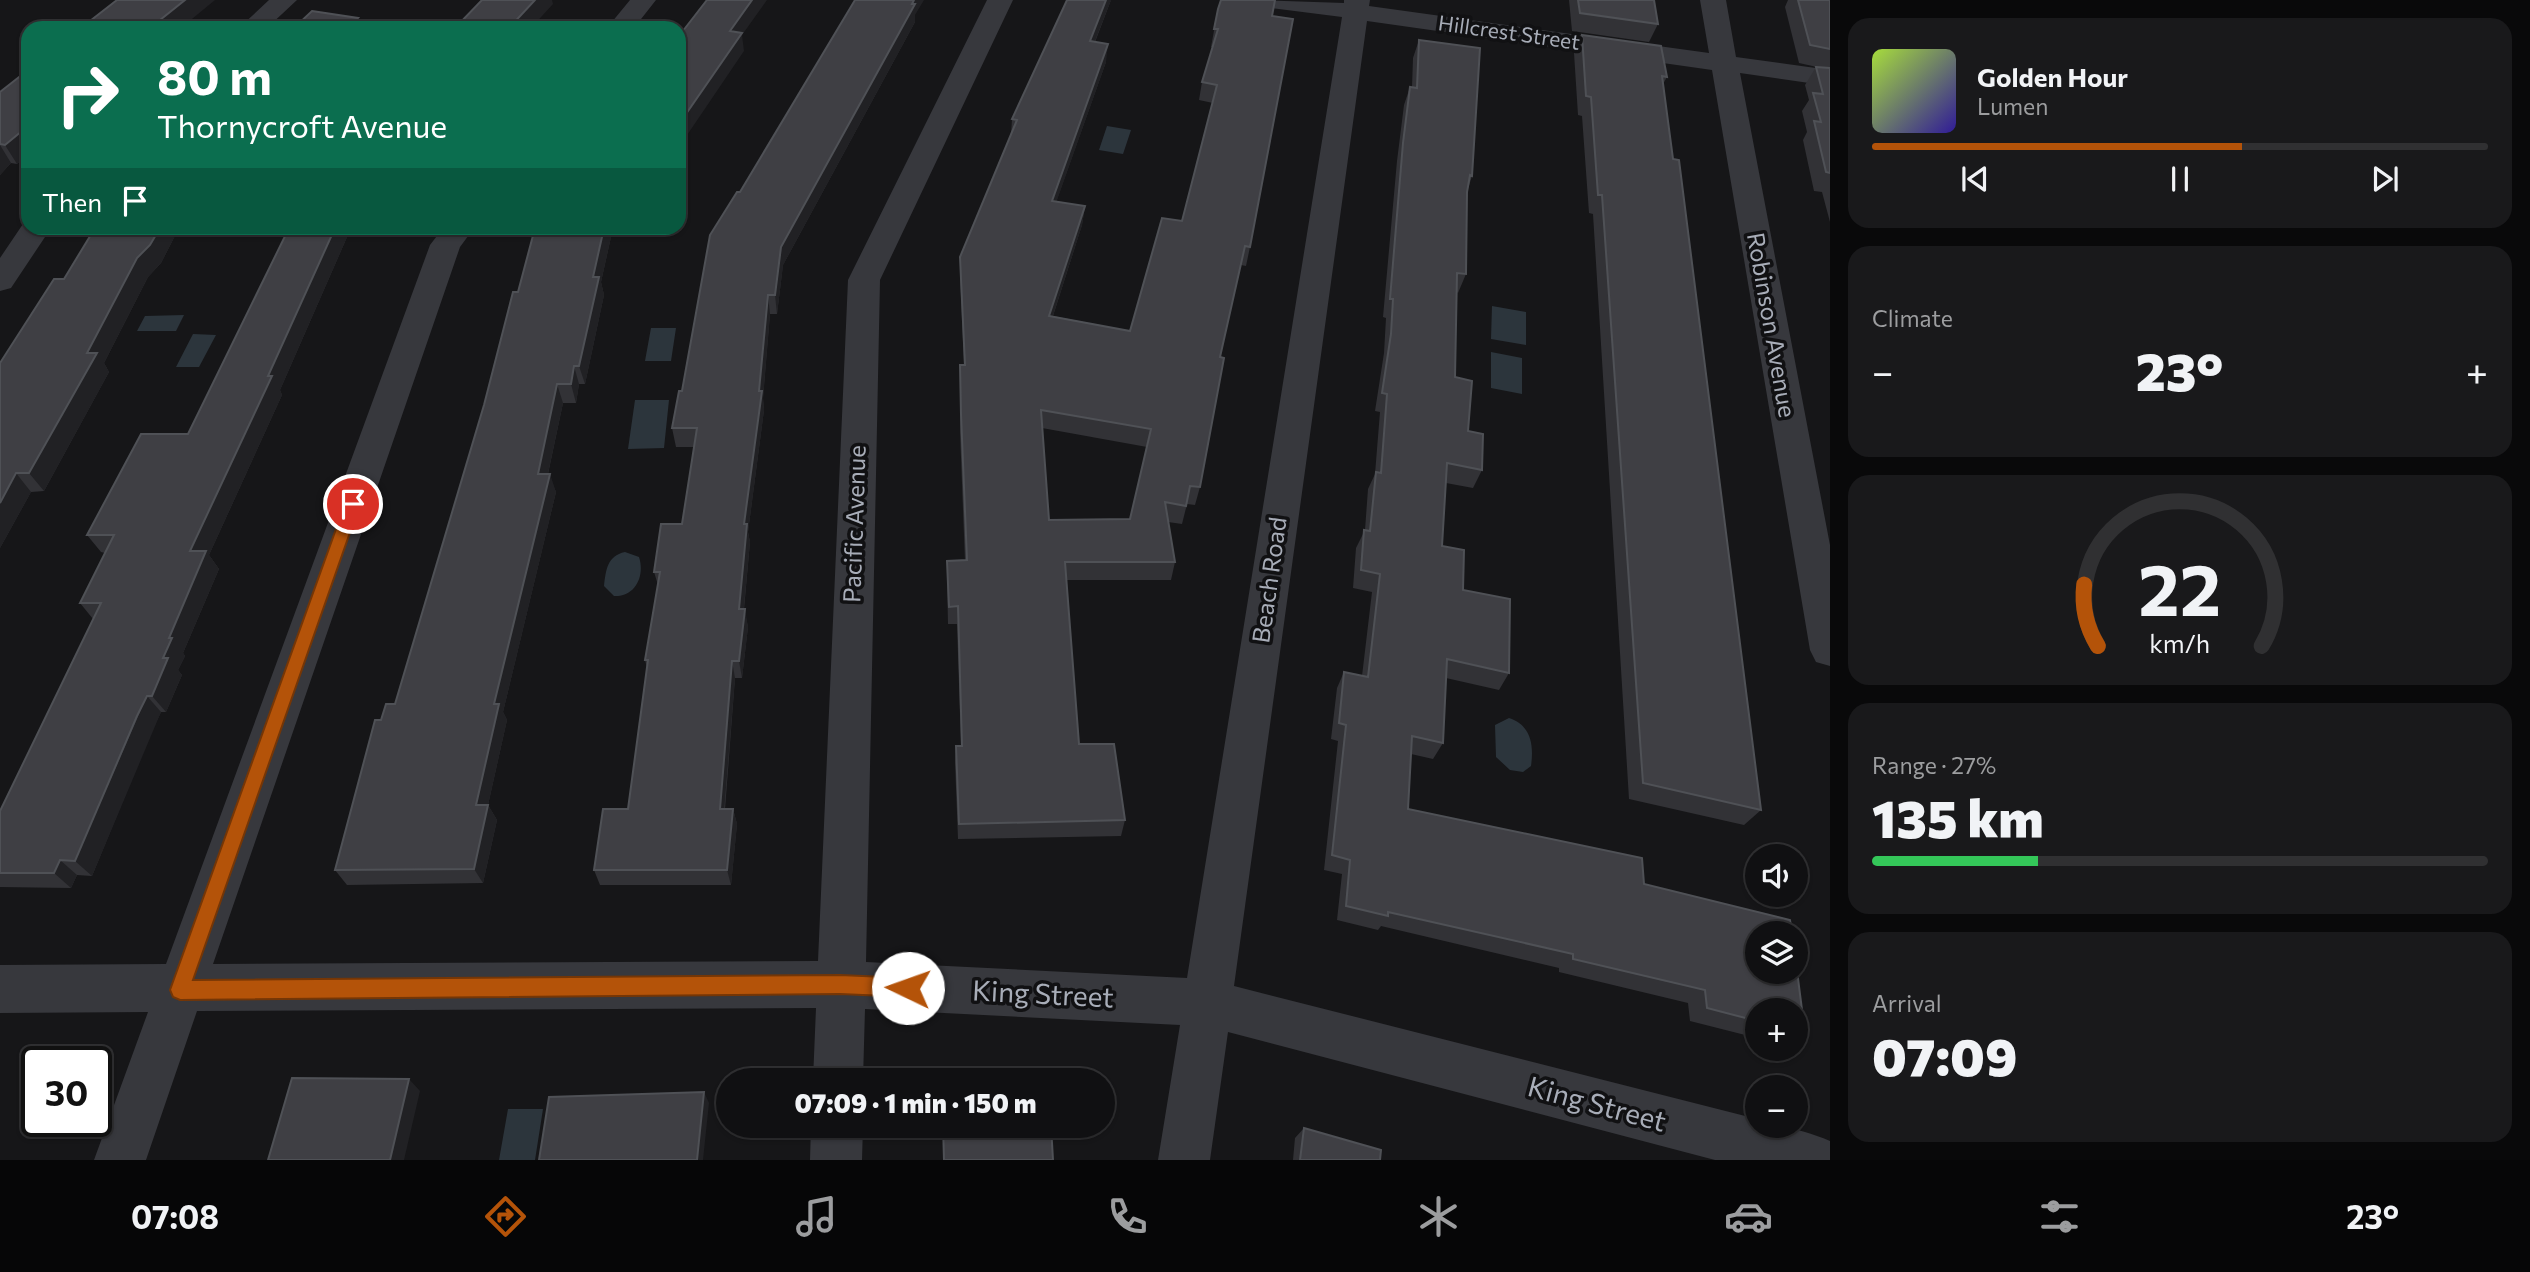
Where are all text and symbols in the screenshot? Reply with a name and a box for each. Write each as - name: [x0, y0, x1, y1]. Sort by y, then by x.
- street label: Hillcrest Street: [1437, 9, 1582, 54]
- text: 80 m: [157, 45, 272, 105]
- icon: right: [42, 49, 133, 140]
- text: Golden Hour: [1977, 61, 2128, 92]
- text: Lumen: [1977, 92, 2048, 120]
- text: Thornycroft Avenue: [157, 105, 447, 145]
- icon: previous: [1956, 160, 1994, 198]
- icon: pause: [2161, 160, 2199, 198]
- icon: next: [2366, 160, 2404, 198]
- icon: arrive: [116, 182, 154, 220]
- text: Then: [42, 186, 102, 217]
- street label: Robinson Avenue: [1742, 230, 1803, 420]
- text: Climate: [1872, 304, 1953, 332]
- text: 23°: [2136, 338, 2223, 402]
- text: −: [1872, 347, 1894, 394]
- text: +: [2466, 347, 2488, 394]
- street label: Pacific Avenue: [836, 445, 871, 603]
- pin: [323, 474, 383, 534]
- icon: arrive: [334, 485, 372, 523]
- street label: Beach Road: [1245, 515, 1292, 645]
- text: 22: [2139, 542, 2221, 631]
- text: km/h: [2150, 628, 2210, 658]
- text: Range · 27%: [1872, 751, 1996, 779]
- text: 135 km: [1872, 785, 2044, 849]
- map controls: [1745, 844, 1808, 1138]
- button: sound: [1745, 844, 1808, 907]
- button: layers: [1745, 921, 1808, 984]
- position arrow: [871, 951, 945, 1025]
- street label: King Street: [971, 972, 1115, 1014]
- text: Arrival: [1872, 989, 1942, 1017]
- button: +: [1745, 998, 1808, 1061]
- text: 07:09: [1872, 1023, 2017, 1087]
- speed limit sign: 30: [21, 1046, 112, 1137]
- street label: King Street: [1524, 1068, 1670, 1138]
- button: −: [1745, 1075, 1808, 1138]
- text: 07:09 · 1 min · 150 m: [794, 1087, 1037, 1118]
- icon: directions: [481, 1192, 530, 1241]
- icon: music: [792, 1192, 841, 1241]
- icon: phone: [1103, 1192, 1152, 1241]
- icon: climate: [1414, 1192, 1463, 1241]
- icon: car: [1724, 1192, 1773, 1241]
- icon: filters: [2035, 1192, 2084, 1241]
- text: 07:08: [131, 1196, 219, 1236]
- text: 23°: [2346, 1196, 2399, 1236]

